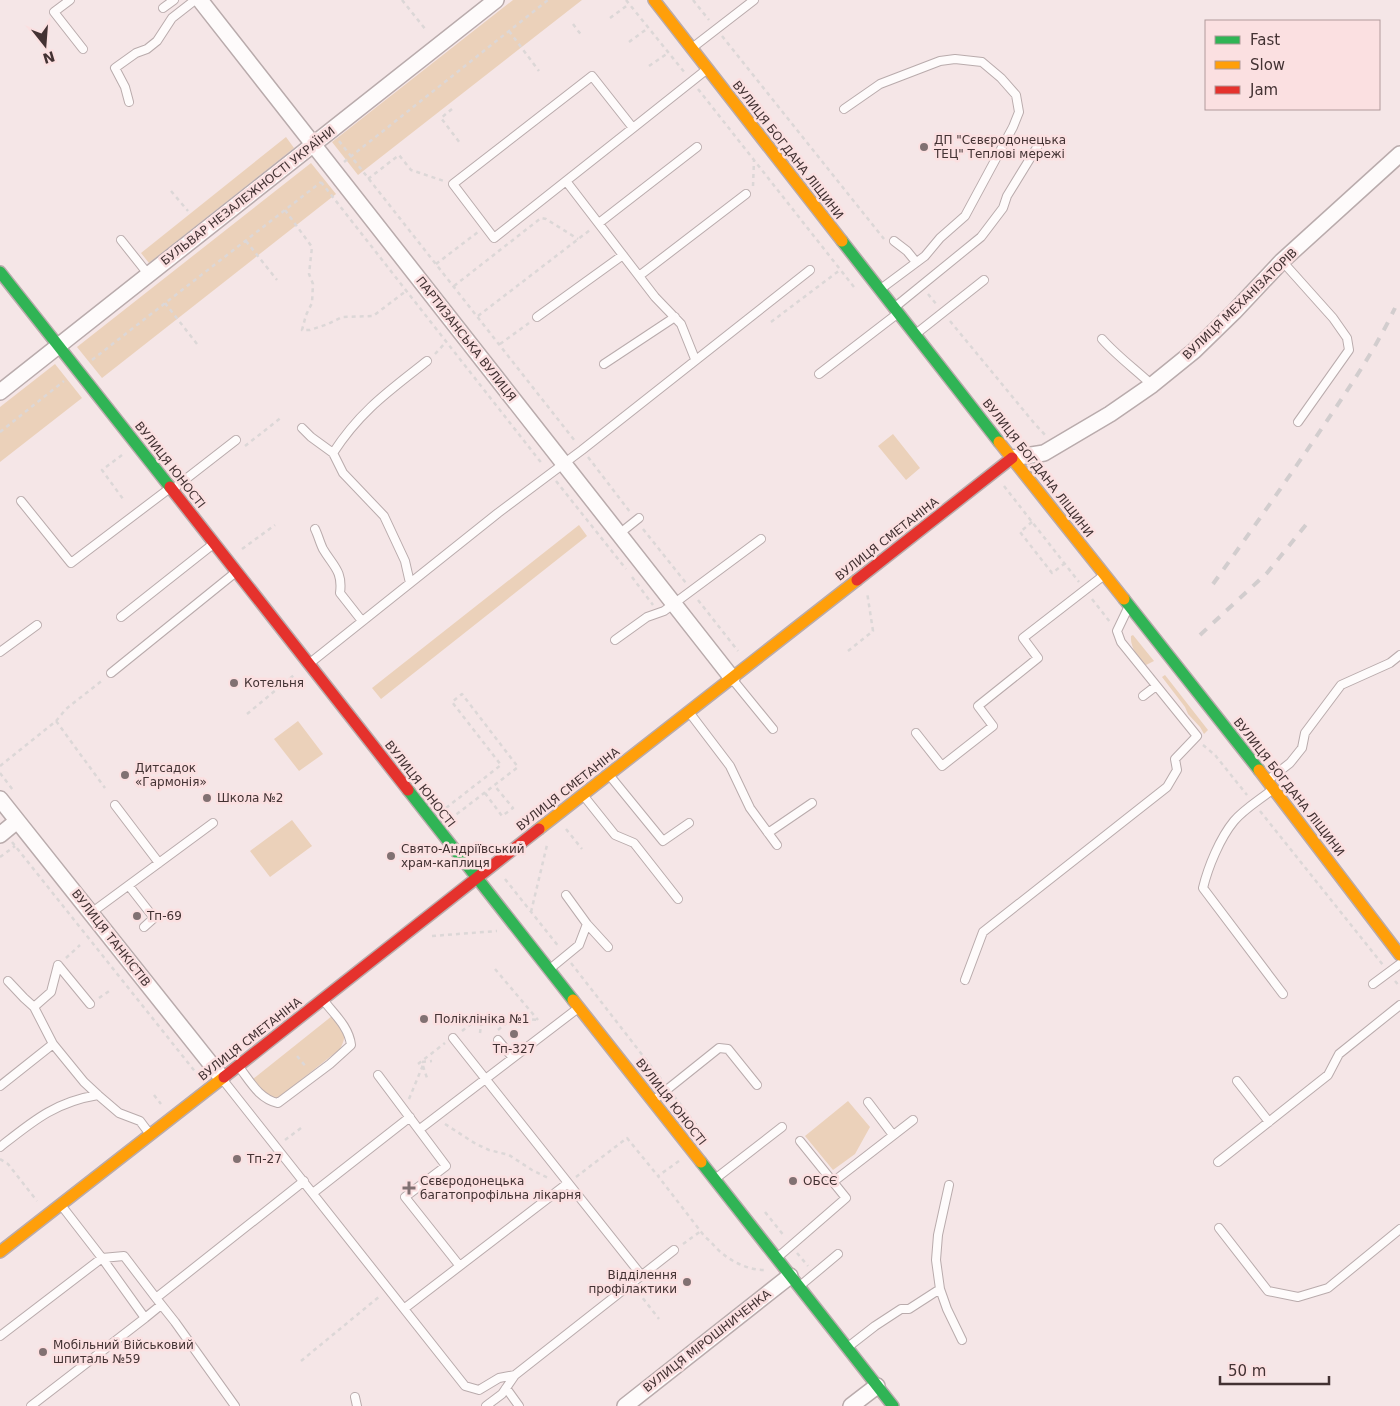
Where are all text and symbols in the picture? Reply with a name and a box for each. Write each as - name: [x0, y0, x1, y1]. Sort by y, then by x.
- north arrow: [20, 20, 70, 70]
- legend: [1205, 20, 1380, 110]
- text: Fast: [1250, 31, 1280, 49]
- text: N: [41, 48, 57, 67]
- text: Slow: [1250, 56, 1285, 74]
- street label: ВУЛИЦЯ БОГДАНА ЛІЩИНИ: [730, 78, 846, 222]
- text: Jam: [1249, 81, 1278, 99]
- street label: БУЛЬВАР НЕЗАЛЕЖНОСТІ УКРАЇНИ: [158, 123, 338, 268]
- place label: ДП "Сєвєродонецька ТЕЦ" Теплові мережі: [933, 133, 1066, 161]
- marker: ДП "Сєвєродонецька ТЕЦ" Теплові мережі: [918, 141, 930, 153]
- street label: ВУЛИЦЯ МЕХАНІЗАТОРІВ: [1180, 246, 1300, 362]
- street label: ПАРТИЗАНСЬКА ВУЛИЦЯ: [413, 274, 519, 404]
- street label: ВУЛИЦЯ БОГДАНА ЛІЩИНИ: [980, 396, 1096, 540]
- street label: ВУЛИЦЯ ЮНОСТІ: [132, 419, 208, 511]
- street label: ВУЛИЦЯ СМЕТАНІНА: [833, 494, 942, 584]
- place label: Котельня: [244, 676, 304, 690]
- marker: Котельня: [228, 677, 240, 689]
- street label: ВУЛИЦЯ БОГДАНА ЛІЩИНИ: [1231, 715, 1347, 859]
- street label: ВУЛИЦЯ ЮНОСТІ: [382, 738, 458, 830]
- street label: ВУЛИЦЯ СМЕТАНІНА: [514, 744, 623, 834]
- place label: Дитсадок «Гармонія»: [135, 761, 207, 789]
- marker: Дитсадок «Гармонія»: [119, 769, 131, 781]
- place label: Школа №2: [217, 791, 283, 805]
- marker: Школа №2: [201, 792, 213, 804]
- place label: Свято-Андріївський храм-каплиця: [401, 842, 525, 870]
- marker: Свято-Андріївський храм-каплиця: [385, 850, 397, 862]
- street label: ВУЛИЦЯ ТАНКІСТІВ: [69, 887, 153, 989]
- place label: Тп-69: [146, 909, 182, 923]
- marker: Тп-69: [131, 910, 143, 922]
- street label: ВУЛИЦЯ СМЕТАНІНА: [196, 994, 305, 1084]
- place label: Поліклініка №1: [434, 1012, 529, 1026]
- marker: Поліклініка №1: [418, 1013, 430, 1025]
- marker: Тп-327: [508, 1028, 520, 1040]
- place label: Тп-327: [492, 1042, 535, 1056]
- street label: ВУЛИЦЯ ЮНОСТІ: [633, 1056, 709, 1148]
- place label: Тп-27: [246, 1152, 282, 1166]
- marker: Тп-27: [231, 1153, 243, 1165]
- place label: Сєвєродонецька багатопрофільна лікарня: [420, 1174, 581, 1202]
- place label: ОБСЄ: [803, 1174, 837, 1188]
- marker: ОБСЄ: [787, 1175, 799, 1187]
- marker: Сєвєродонецька багатопрофільна лікарня: [402, 1181, 416, 1195]
- place label: Відділення профілактики: [588, 1268, 677, 1296]
- marker: Відділення профілактики: [681, 1276, 693, 1288]
- street label: ВУЛИЦЯ МІРОШНИЧЕНКА: [640, 1286, 774, 1395]
- place label: Мобільний Військовий шпиталь №59: [53, 1338, 194, 1366]
- marker: Мобільний Військовий шпиталь №59: [37, 1346, 49, 1358]
- scale bar: [1220, 1354, 1329, 1386]
- text: 50 m: [1228, 1362, 1266, 1380]

